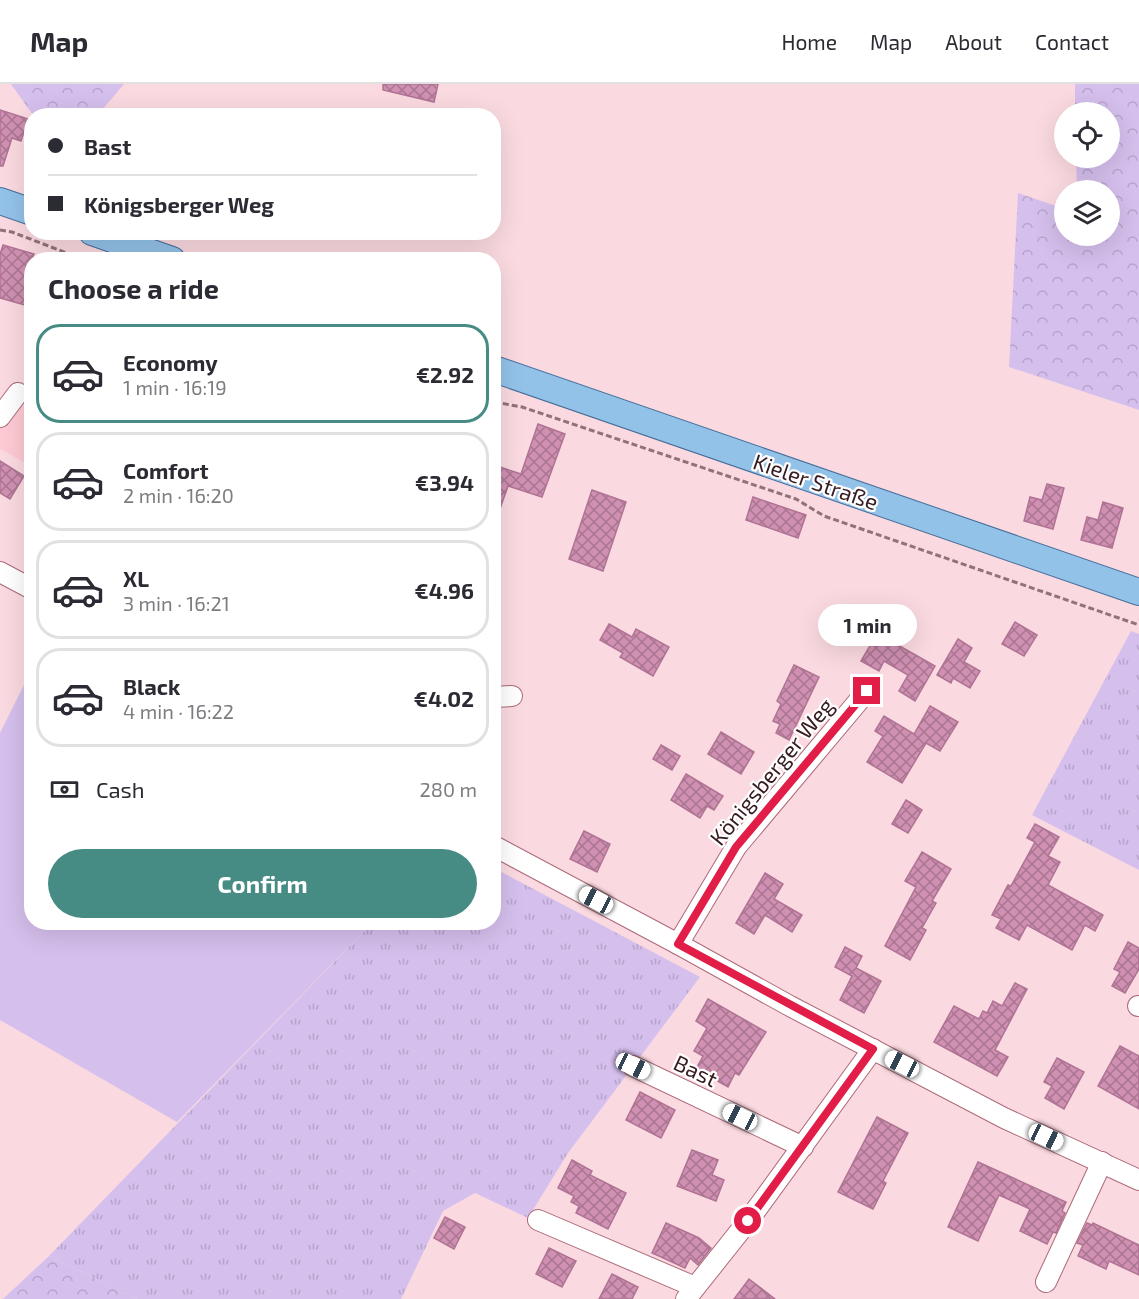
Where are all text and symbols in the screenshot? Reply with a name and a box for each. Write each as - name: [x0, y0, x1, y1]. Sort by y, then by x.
- text: Map: [30, 24, 88, 58]
- text: Home: [781, 29, 837, 54]
- text: Map: [870, 29, 912, 54]
- text: About: [945, 29, 1002, 54]
- text: Contact: [1035, 29, 1109, 54]
- map controls: [1054, 102, 1120, 246]
- button: locate: [1054, 102, 1120, 168]
- text: Bast: [84, 133, 131, 159]
- button: layers: [1054, 180, 1120, 246]
- text: Königsberger Weg: [84, 191, 274, 217]
- text: Choose a ride: [48, 272, 219, 304]
- icon: car: [51, 347, 105, 401]
- text: Economy: [123, 349, 218, 375]
- text: €2.92: [416, 361, 474, 387]
- text: 1 min · 16:19: [123, 375, 227, 399]
- street label: Kieler Straße: [750, 448, 882, 514]
- icon: car: [51, 455, 105, 509]
- text: Comfort: [123, 457, 208, 483]
- text: €3.94: [415, 469, 474, 495]
- text: 2 min · 16:20: [123, 483, 234, 507]
- icon: car: [51, 563, 105, 617]
- text: XL: [123, 565, 149, 591]
- text: €4.96: [415, 577, 474, 603]
- text: 3 min · 16:21: [123, 591, 230, 615]
- callout: 1 min: [818, 604, 916, 646]
- text: 1 min: [843, 613, 892, 637]
- icon: car: [51, 671, 105, 725]
- text: Black: [123, 673, 180, 699]
- route end: [853, 677, 880, 704]
- text: €4.02: [414, 685, 474, 711]
- street label: Königsberger Weg: [704, 692, 838, 850]
- text: 4 min · 16:22: [123, 699, 234, 723]
- icon: cash: [48, 773, 81, 806]
- text: Cash: [96, 776, 145, 802]
- text: 280 m: [420, 777, 477, 801]
- button: Confirm: [48, 849, 477, 918]
- car: [576, 884, 616, 916]
- car: [882, 1048, 922, 1080]
- street label: Bast: [670, 1049, 722, 1091]
- car: [613, 1050, 653, 1082]
- car: [720, 1101, 760, 1133]
- car: [1026, 1121, 1066, 1153]
- route start: [734, 1207, 761, 1234]

